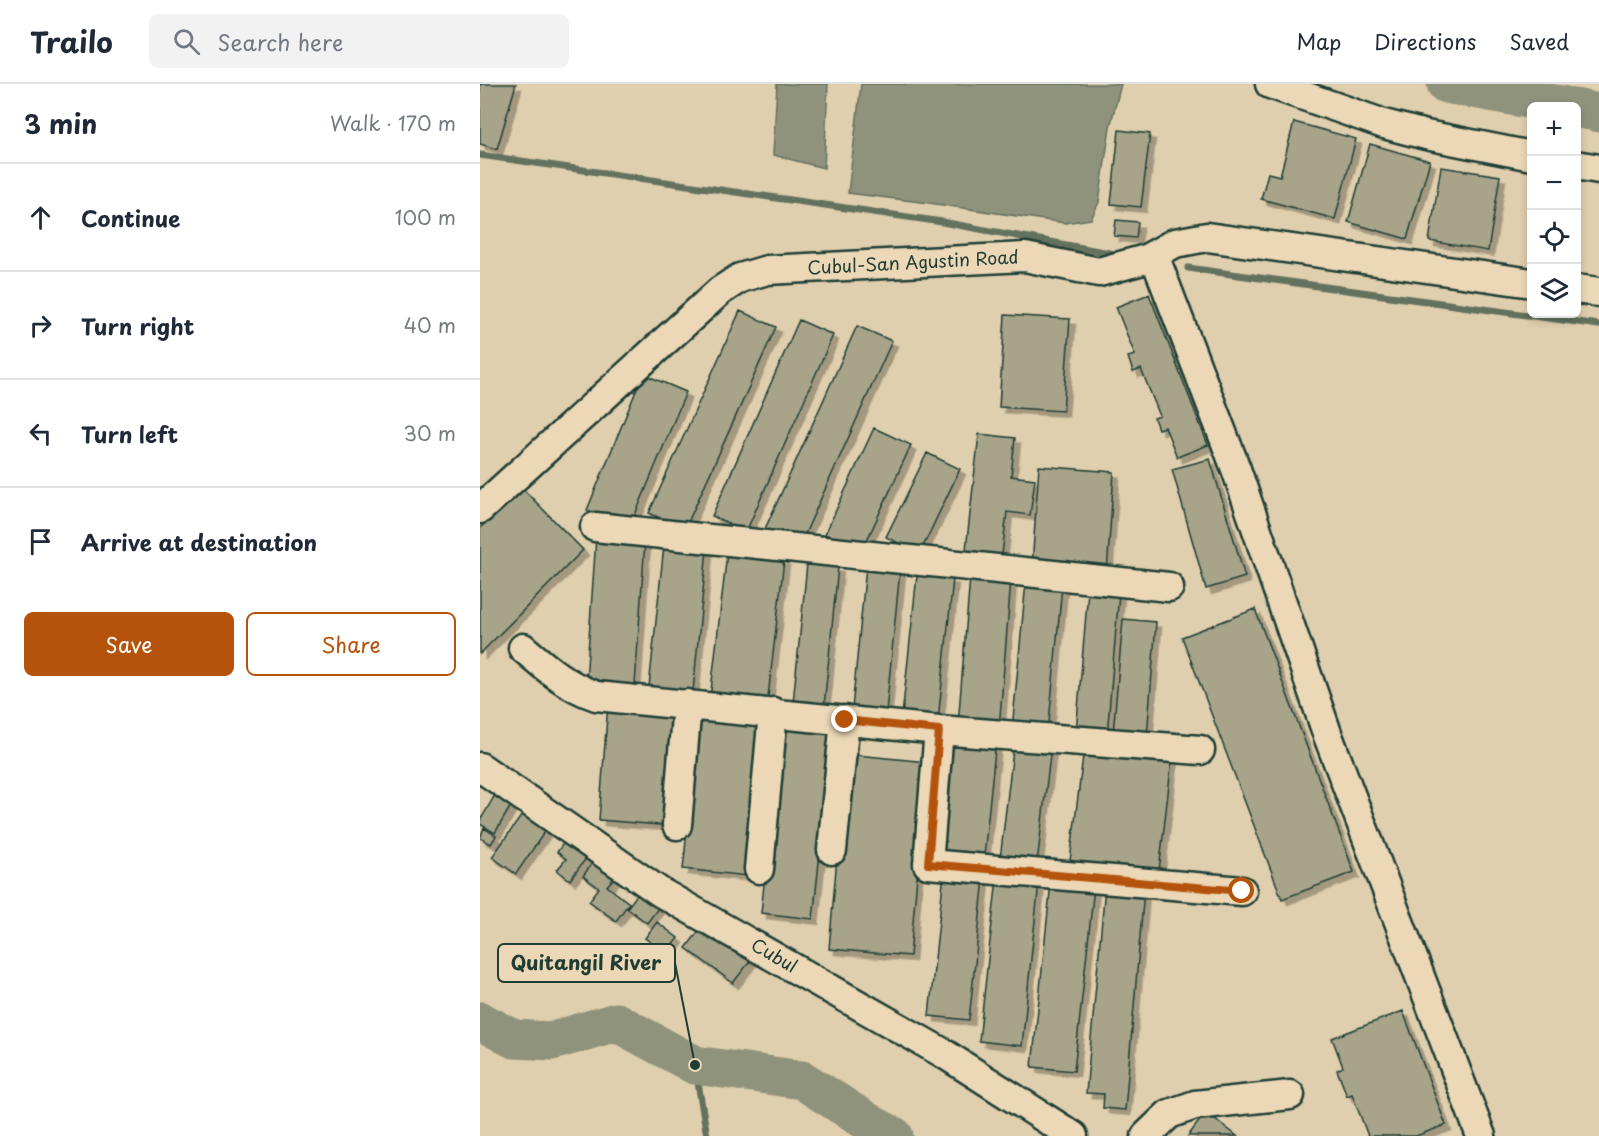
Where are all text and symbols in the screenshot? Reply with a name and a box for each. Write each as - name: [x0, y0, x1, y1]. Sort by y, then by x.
- search box: [149, 14, 569, 68]
- text: Trailo: [30, 20, 113, 63]
- icon: search: [170, 25, 203, 58]
- text: Search here: [218, 25, 343, 58]
- text: Map: [1296, 25, 1341, 57]
- text: Directions: [1374, 25, 1476, 57]
- text: Saved: [1509, 25, 1569, 57]
- map controls: [1527, 102, 1581, 318]
- button: +: [1527, 102, 1581, 156]
- text: 3 min: [24, 104, 97, 143]
- text: Walk · 170 m: [330, 108, 456, 138]
- button: −: [1527, 156, 1581, 210]
- icon: ahead: [24, 201, 57, 234]
- text: Continue: [81, 201, 180, 234]
- text: 100 m: [395, 202, 456, 232]
- button: locate: [1527, 210, 1581, 264]
- street label: Cubul-San Agustin Road: [807, 242, 1019, 281]
- button: layers: [1527, 264, 1581, 318]
- icon: right: [24, 309, 57, 342]
- text: Turn right: [81, 309, 194, 342]
- text: 40 m: [404, 310, 456, 340]
- icon: left: [24, 417, 57, 450]
- text: Turn left: [81, 417, 178, 450]
- text: 30 m: [403, 418, 456, 448]
- icon: arrive: [24, 525, 57, 558]
- text: Arrive at destination: [81, 525, 317, 558]
- button: Save: [24, 612, 234, 676]
- button: Share: [246, 612, 456, 676]
- route end: [831, 706, 857, 732]
- route start: [1228, 877, 1254, 903]
- street label: Cubul: [747, 931, 803, 979]
- callout: Quitangil River: [498, 944, 675, 982]
- text: Quitangil River: [511, 947, 662, 977]

